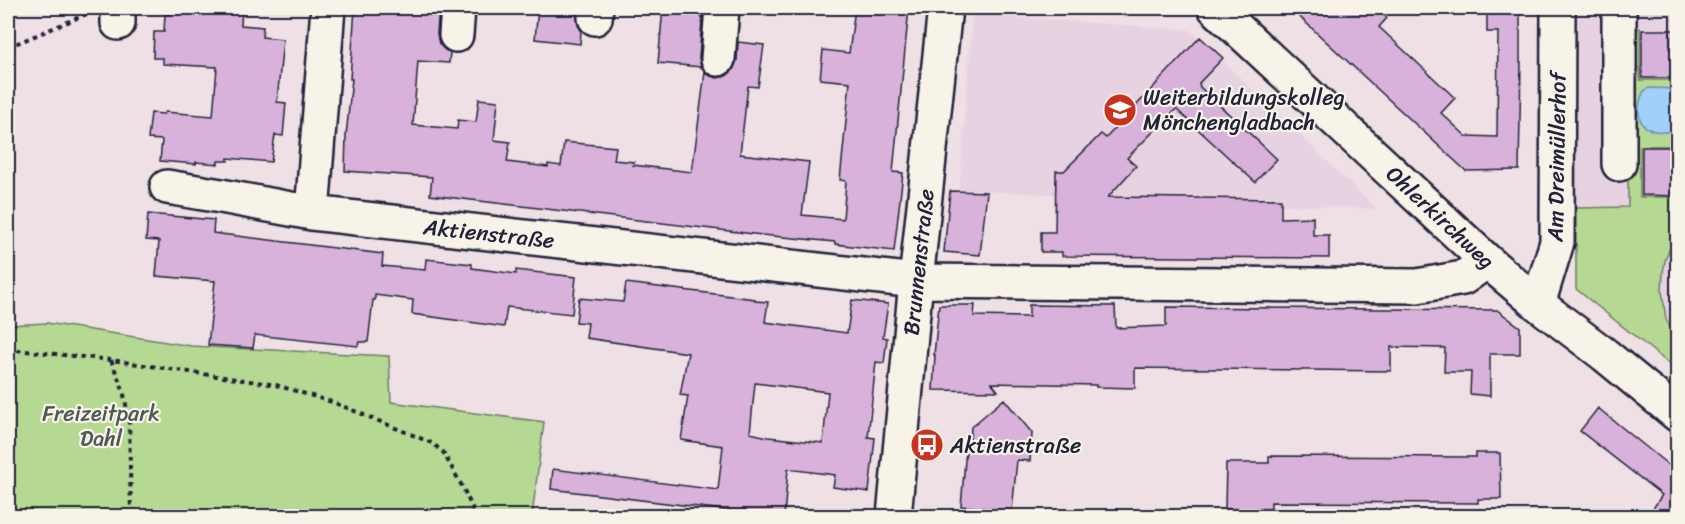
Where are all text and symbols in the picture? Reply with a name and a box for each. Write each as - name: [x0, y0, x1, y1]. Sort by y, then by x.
- street label: Am Dreimüllerhof: [1536, 69, 1578, 243]
- place label: Weiterbildungskolleg Mönchengladbach: [1143, 78, 1345, 142]
- school or university icon: Weiterbildungskolleg Mönchengladbach: [1102, 92, 1138, 128]
- street label: Ohlerkirchweg: [1377, 156, 1505, 279]
- street label: Brunnenstraße: [891, 187, 946, 337]
- street label: Aktienstraße: [421, 207, 556, 260]
- park label: Freizeitpark Dahl: [42, 394, 160, 458]
- place label: Aktienstraße: [949, 426, 1081, 465]
- bus stop icon: Aktienstraße: [909, 427, 945, 463]

